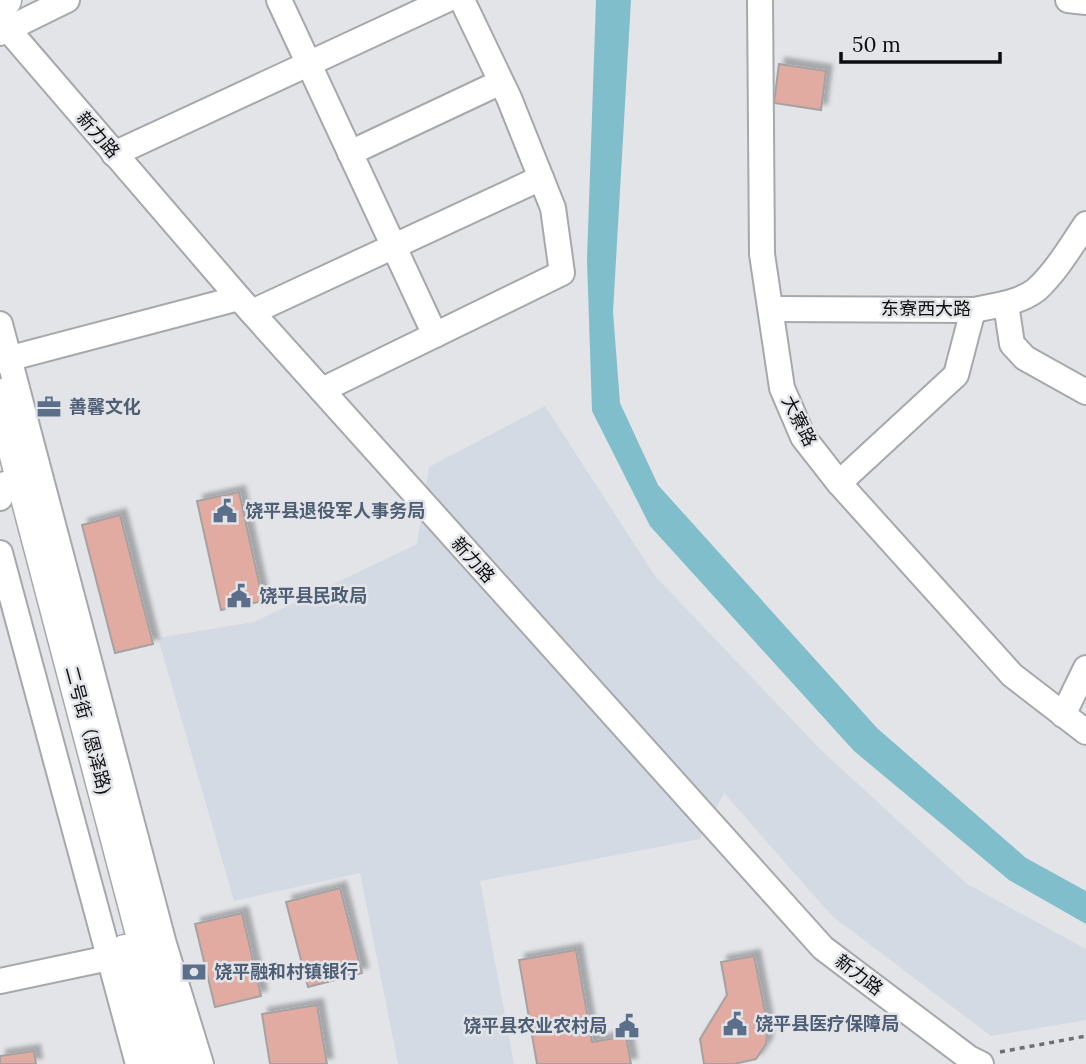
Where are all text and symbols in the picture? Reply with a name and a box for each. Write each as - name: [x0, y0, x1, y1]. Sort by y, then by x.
- scale bar: [841, 21, 1000, 65]
- text: 50 m: [852, 31, 901, 58]
- street label: 新力路: [72, 107, 125, 163]
- street label: 东寮西大路: [881, 297, 971, 320]
- street label: 大寮路: [777, 391, 822, 450]
- office icon: 善馨文化: [35, 393, 63, 421]
- place label: 善馨文化: [69, 395, 141, 418]
- public building icon: 饶平县退役军人事务局: [211, 497, 239, 525]
- place label: 饶平县退役军人事务局: [245, 499, 425, 522]
- street label: 新力路: [447, 532, 500, 587]
- public building icon: 饶平县民政局: [225, 582, 253, 610]
- place label: 饶平县民政局: [259, 584, 367, 607]
- street label: 二号街（恩泽路): [60, 663, 117, 796]
- street label: 新力路: [831, 949, 888, 1000]
- bank icon: 饶平融和村镇银行: [180, 958, 208, 986]
- place label: 饶平融和村镇银行: [214, 960, 358, 983]
- public building icon: 饶平县医疗保障局: [721, 1010, 749, 1038]
- public building icon: 饶平县农业农村局: [613, 1012, 641, 1040]
- place label: 饶平县医疗保障局: [755, 1012, 899, 1035]
- place label: 饶平县农业农村局: [463, 1014, 607, 1037]

